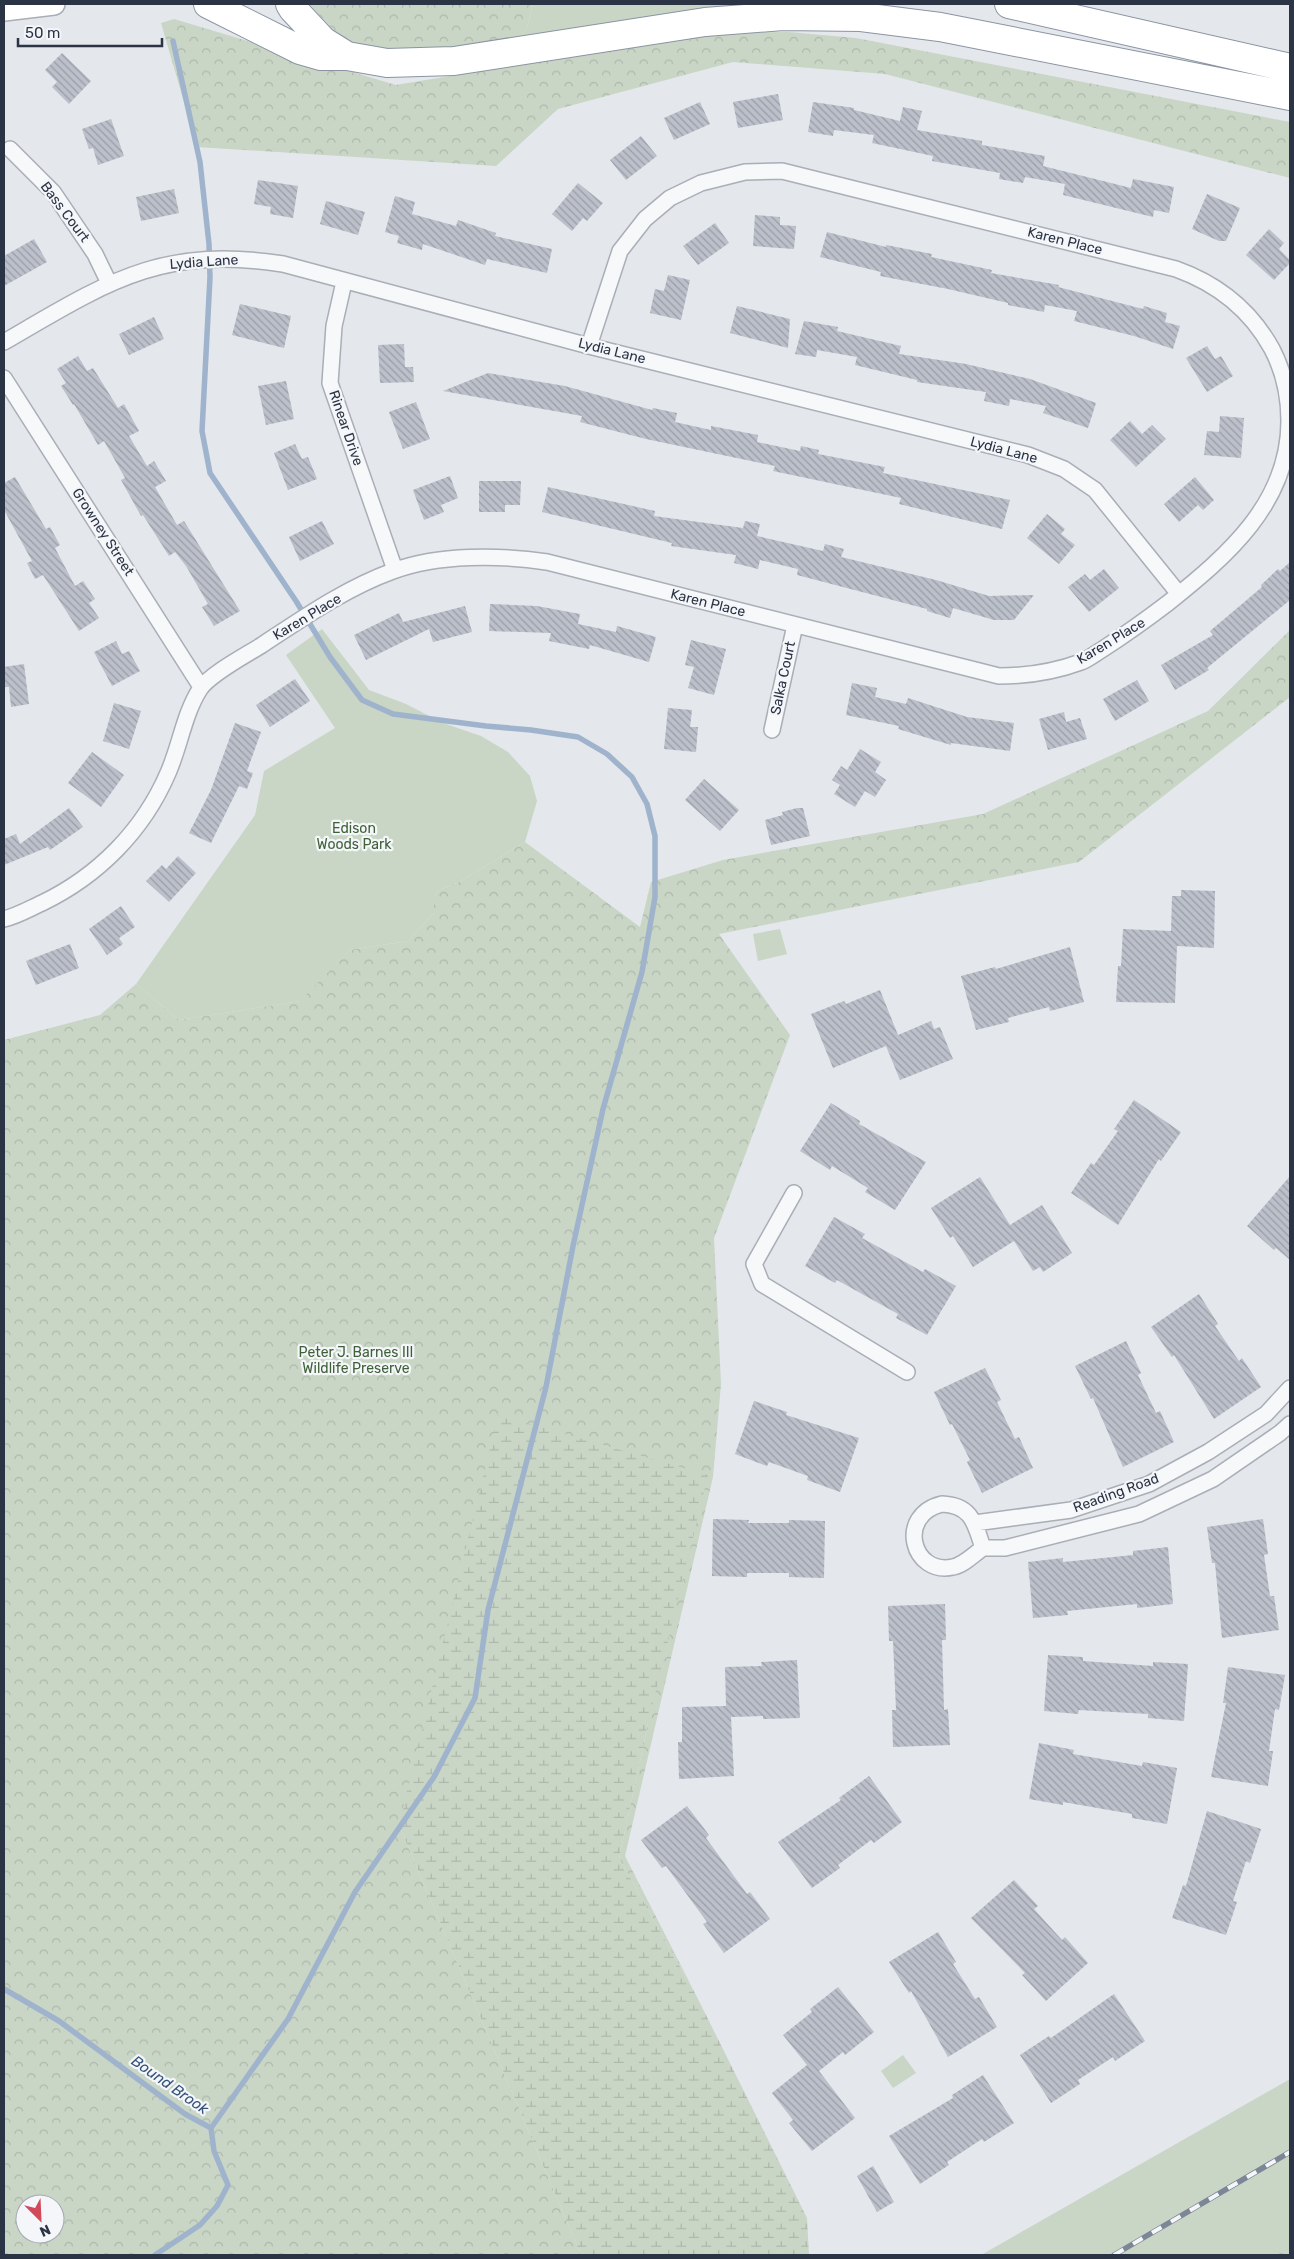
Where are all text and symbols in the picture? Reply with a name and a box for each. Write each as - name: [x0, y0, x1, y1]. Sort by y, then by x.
- scale bar: [18, 15, 161, 47]
- text: 50 m: [25, 24, 60, 42]
- street label: Bass Court: [37, 178, 94, 246]
- street label: Karen Place: [1026, 223, 1104, 259]
- street label: Lydia Lane: [169, 251, 239, 273]
- street label: Lydia Lane: [577, 334, 648, 368]
- street label: Rinear Drive: [325, 388, 367, 468]
- street label: Lydia Lane: [969, 433, 1040, 467]
- street label: Growney Street: [68, 485, 138, 579]
- street label: Karen Place: [669, 585, 747, 621]
- street label: Karen Place: [270, 590, 344, 644]
- street label: Karen Place: [1074, 614, 1148, 668]
- street label: Salka Court: [767, 639, 799, 716]
- park label: Edison Woods Park: [316, 820, 392, 853]
- park label: Peter J. Barnes III Wildlife Preserve: [299, 1344, 413, 1377]
- street label: Reading Road: [1071, 1470, 1161, 1516]
- water label: Bound Brook: [128, 2052, 212, 2118]
- north arrow: [15, 2194, 65, 2244]
- text: N: [37, 2221, 53, 2240]

